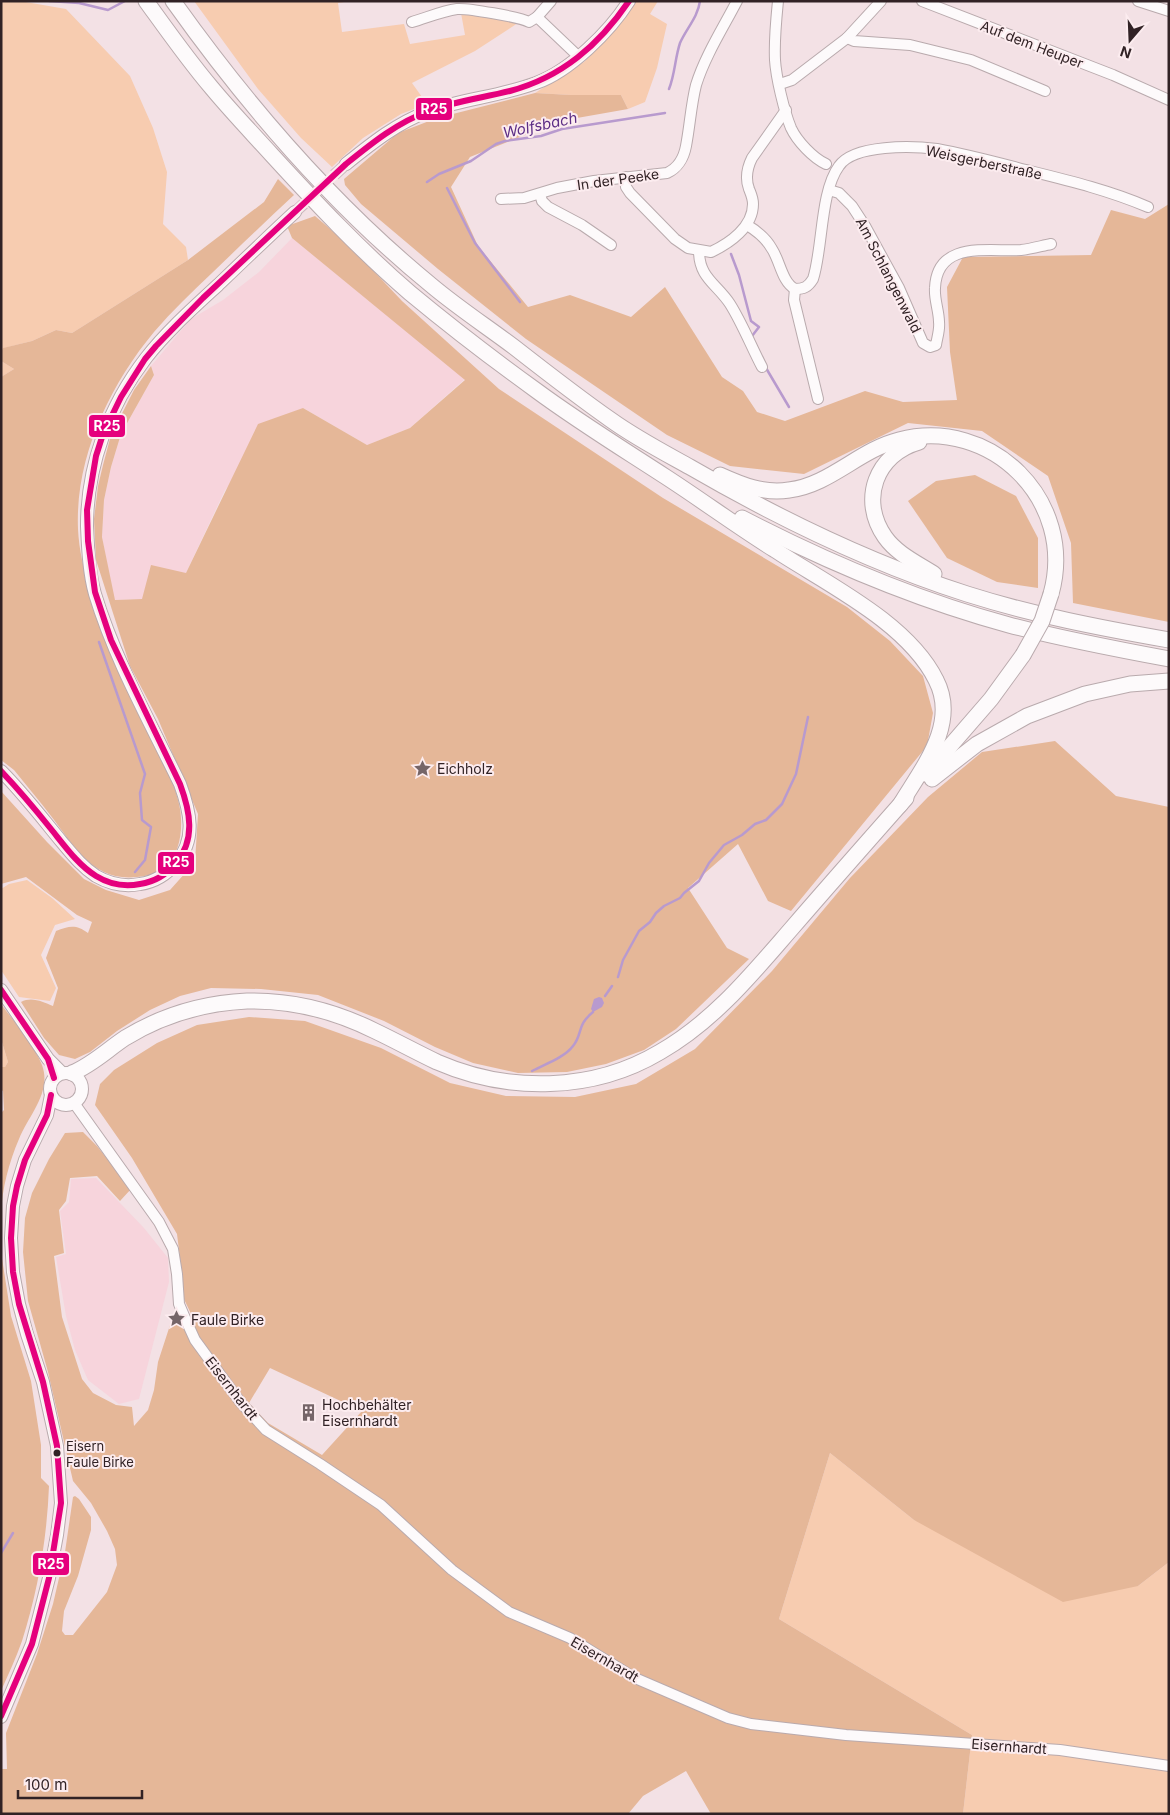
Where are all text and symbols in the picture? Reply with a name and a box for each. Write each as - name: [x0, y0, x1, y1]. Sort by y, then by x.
- north arrow: [1105, 15, 1155, 65]
- street label: Auf dem Heuper: [978, 17, 1086, 71]
- text: N: [1118, 43, 1133, 63]
- line badge: R25: [415, 97, 453, 121]
- text: R25: [421, 100, 448, 117]
- water label: Wolfsbach: [501, 108, 579, 142]
- street label: Weisgerberstraße: [924, 141, 1044, 183]
- street label: In der Peeke: [576, 165, 660, 193]
- street label: Am Schlangenwald: [853, 215, 925, 335]
- line badge: R25: [88, 414, 126, 438]
- text: R25: [94, 417, 121, 434]
- place icon: Eichholz: [413, 758, 433, 778]
- place label: Eichholz: [437, 760, 493, 777]
- line badge: R25: [157, 851, 195, 875]
- text: R25: [163, 853, 190, 870]
- place icon: Faule Birke: [167, 1309, 187, 1329]
- place label: Faule Birke: [191, 1311, 264, 1328]
- street label: Eisernhardt: [202, 1353, 262, 1423]
- place label: Hochbehälter Eisernhardt: [322, 1396, 411, 1429]
- building icon: Hochbehälter Eisernhardt: [298, 1402, 318, 1422]
- place label: Eisern Faule Birke: [66, 1438, 134, 1470]
- marker: Eisern Faule Birke: [52, 1448, 62, 1458]
- line badge: R25: [32, 1552, 70, 1576]
- text: R25: [38, 1555, 65, 1572]
- street label: Eisernhardt: [568, 1633, 642, 1685]
- street label: Eisernhardt: [971, 1735, 1048, 1757]
- scale bar: [18, 1768, 141, 1800]
- text: 100 m: [25, 1775, 67, 1794]

